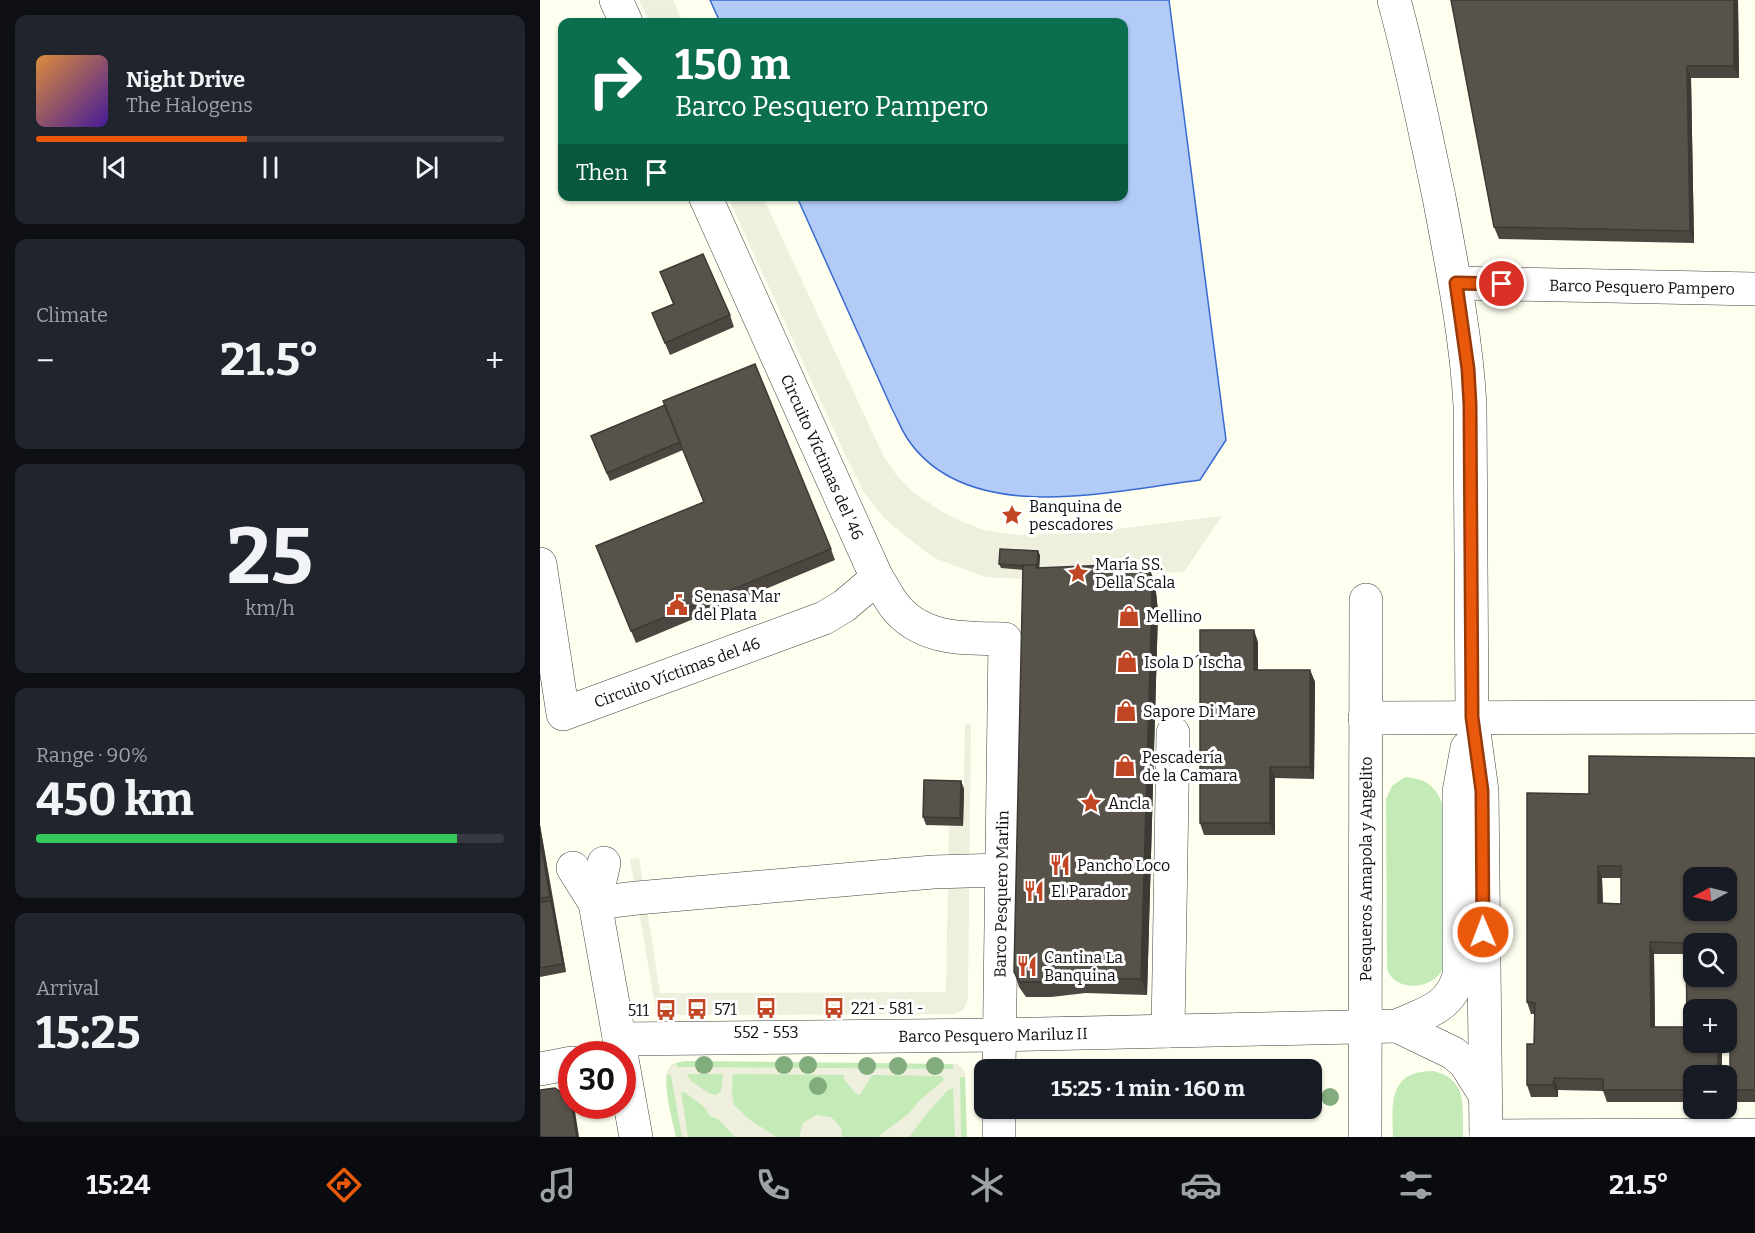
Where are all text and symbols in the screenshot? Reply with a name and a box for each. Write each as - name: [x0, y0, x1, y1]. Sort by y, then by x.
- text: 150 m: [675, 40, 790, 90]
- icon: right: [576, 42, 654, 120]
- text: Night Drive: [126, 66, 245, 93]
- text: Barco Pesquero Pampero: [675, 91, 988, 123]
- text: The Halogens: [126, 93, 253, 117]
- icon: previous: [98, 151, 131, 184]
- icon: pause: [254, 151, 287, 184]
- icon: next: [410, 151, 443, 184]
- icon: arrive: [640, 156, 673, 189]
- text: Then: [576, 159, 628, 186]
- pin: [1476, 258, 1527, 309]
- icon: arrive: [1485, 267, 1518, 300]
- street label: Barco Pesquero Pampero: [1549, 276, 1735, 299]
- text: Climate: [36, 303, 108, 327]
- text: 21.5°: [220, 333, 319, 387]
- text: −: [36, 341, 54, 381]
- text: +: [485, 341, 504, 381]
- street label: Circuito Víctimas del '46: [776, 371, 867, 543]
- place label: Banquina de pescadores: [1029, 497, 1122, 534]
- place icon: Banquina de pescadores: [1000, 503, 1024, 527]
- text: 25: [227, 510, 313, 604]
- place label: María SS. Della Scala: [1095, 555, 1176, 592]
- place icon: María SS. Della Scala: [1066, 561, 1090, 585]
- place label: Senasa Mar del Plata: [694, 587, 780, 624]
- public building icon: Senasa Mar del Plata: [665, 593, 689, 617]
- text: km/h: [245, 596, 295, 620]
- shop icon: Mellino: [1117, 604, 1141, 628]
- place label: Mellino: [1146, 607, 1202, 626]
- street label: Circuito Víctimas del 46: [591, 633, 763, 712]
- shop icon: Isola D´ Ischa: [1115, 650, 1139, 674]
- place label: Isola D´ Ischa: [1144, 653, 1242, 672]
- shop icon: Sapore Di Mare: [1114, 699, 1138, 723]
- place label: Sapore Di Mare: [1143, 702, 1256, 721]
- text: Range · 90%: [36, 743, 148, 767]
- place label: Pescadería de la Camara: [1142, 748, 1238, 785]
- shop icon: Pescadería de la Camara: [1113, 754, 1137, 778]
- street label: Pesqueros Amapola y Angelito: [1356, 756, 1376, 982]
- text: 450 km: [36, 773, 194, 827]
- place icon: Ancla: [1079, 791, 1103, 815]
- place label: Ancla: [1108, 794, 1150, 813]
- street label: Barco Pesquero Marlin: [991, 810, 1012, 978]
- restaurant icon: Pancho Loco: [1048, 853, 1072, 877]
- place label: Pancho Loco: [1077, 856, 1170, 875]
- north arrow: [1683, 867, 1737, 921]
- map controls: [1683, 867, 1737, 1119]
- restaurant icon: El Parador: [1022, 879, 1046, 903]
- place label: El Parador: [1051, 882, 1128, 901]
- position arrow: [1451, 900, 1515, 964]
- button: search: [1683, 933, 1737, 987]
- place label: Cantina La Banquina: [1044, 948, 1123, 985]
- restaurant icon: Cantina La Banquina: [1015, 954, 1039, 978]
- text: Arrival: [36, 976, 99, 1000]
- bus stop icon: 552 - 553: [754, 996, 778, 1020]
- bus stop icon: 221 - 581 -: [822, 996, 846, 1020]
- bus stop icon: 571: [685, 997, 709, 1021]
- bus stop icon: 511: [654, 998, 678, 1022]
- place label: 221 - 581 -: [851, 999, 924, 1018]
- button: +: [1683, 999, 1737, 1053]
- place label: 571: [714, 1000, 737, 1019]
- place label: 511: [628, 1001, 649, 1020]
- text: 15:25: [36, 1006, 141, 1060]
- place label: 552 - 553: [733, 1023, 799, 1042]
- street label: Barco Pesquero Mariluz II: [898, 1024, 1088, 1046]
- speed limit sign: 30: [558, 1041, 636, 1119]
- button: −: [1683, 1065, 1737, 1119]
- text: 15:25 · 1 min · 160 m: [1051, 1075, 1245, 1102]
- icon: directions: [323, 1164, 365, 1206]
- icon: music: [537, 1164, 579, 1206]
- icon: phone: [752, 1164, 794, 1206]
- icon: climate: [966, 1164, 1008, 1206]
- icon: car: [1180, 1164, 1222, 1206]
- icon: filters: [1395, 1164, 1437, 1206]
- text: 15:24: [86, 1169, 151, 1201]
- text: 21.5°: [1609, 1169, 1669, 1201]

